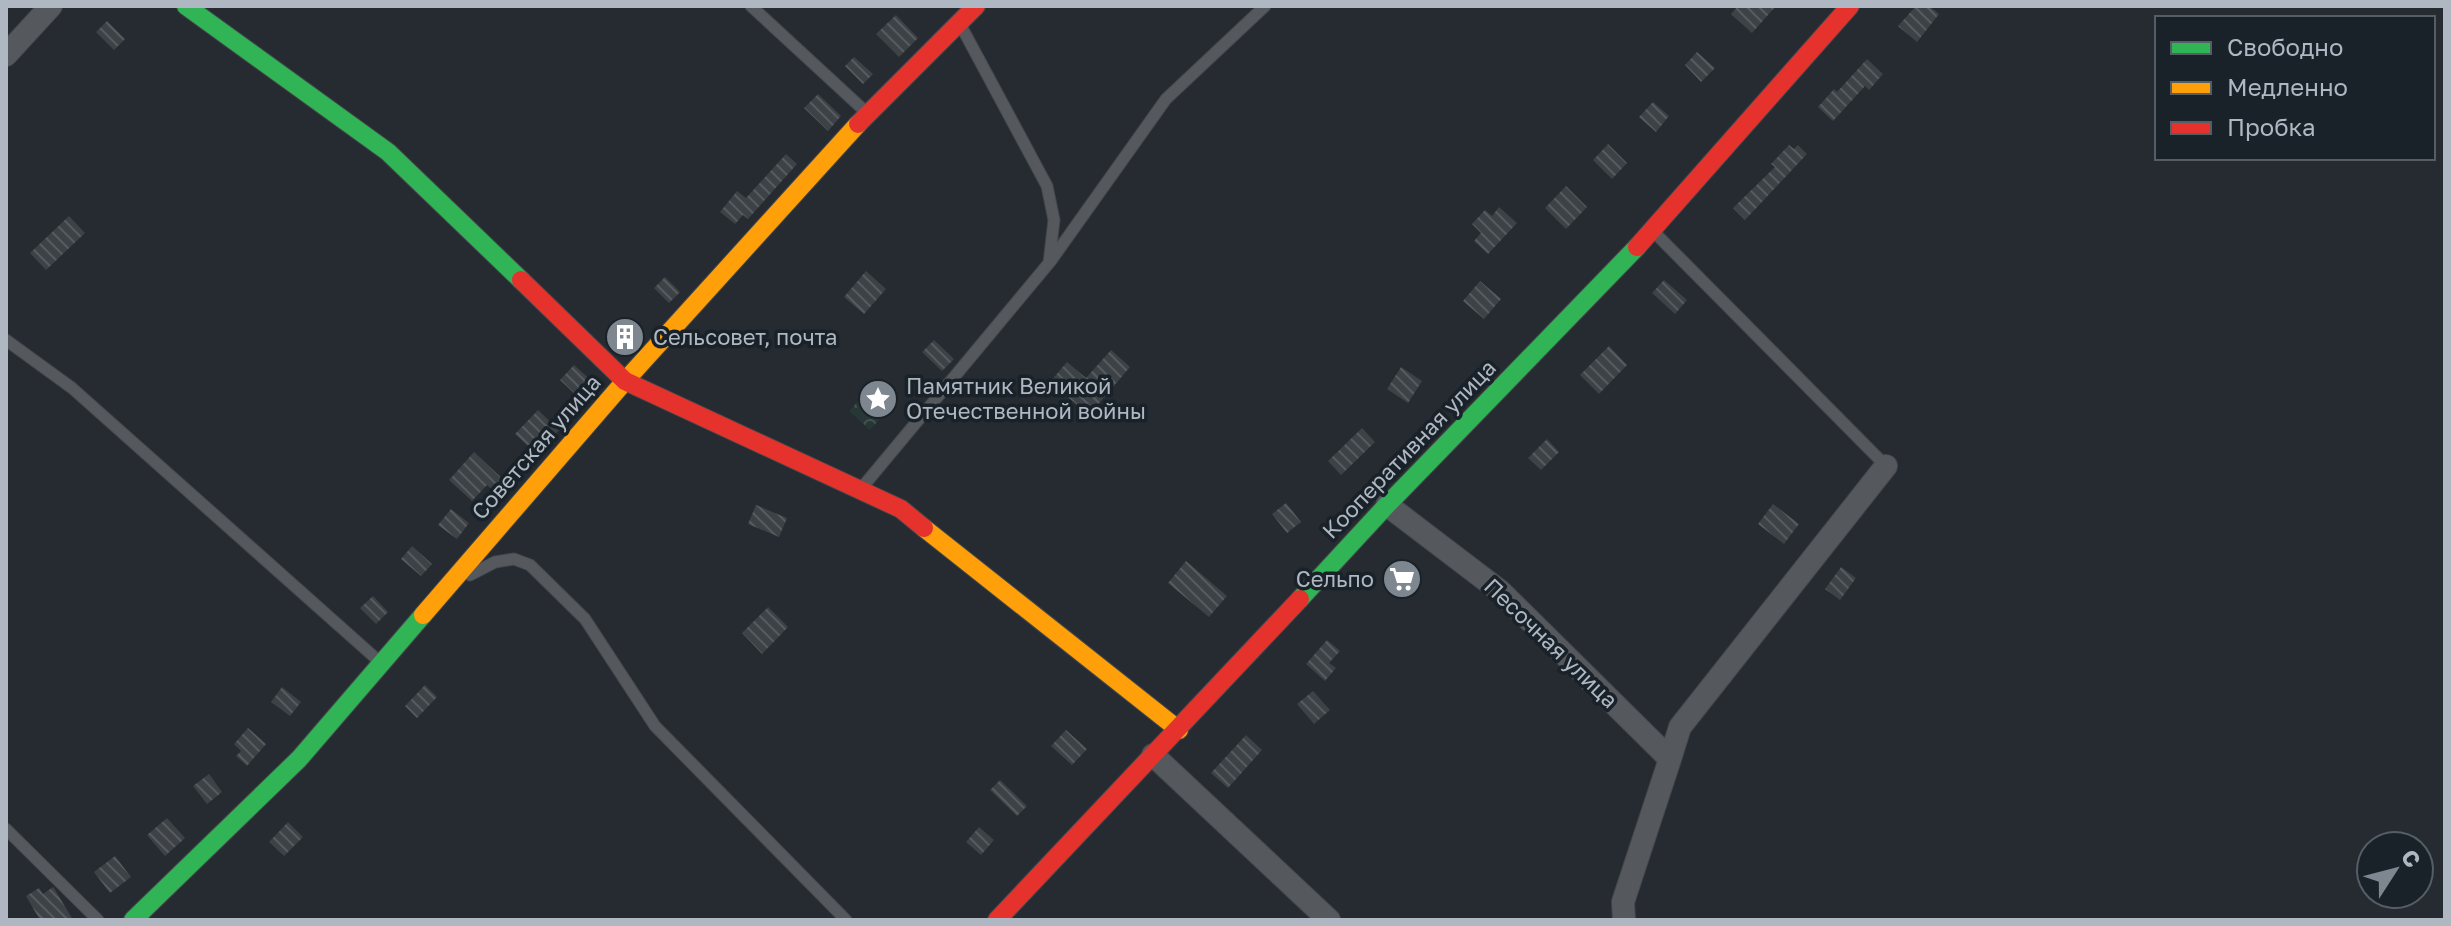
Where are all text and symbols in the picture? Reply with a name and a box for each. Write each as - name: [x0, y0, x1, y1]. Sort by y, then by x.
- legend: [2155, 16, 2435, 160]
- text: Свободно: [2227, 32, 2343, 61]
- text: Медленно: [2227, 72, 2348, 101]
- text: Пробка: [2227, 112, 2316, 141]
- building icon: Сельсовет, почта: [604, 316, 646, 358]
- place label: Сельсовет, почта: [653, 323, 837, 350]
- street label: Кооперативная улица: [1316, 354, 1501, 544]
- street label: Советская улица: [465, 369, 606, 525]
- place label: Памятник Великой Отечественной войны: [906, 372, 1146, 424]
- place icon: Памятник Великой Отечественной войны: [857, 378, 899, 420]
- supermarket icon: Сельпо: [1381, 558, 1423, 600]
- place label: Сельпо: [1296, 565, 1374, 592]
- street label: Песочная улица: [1479, 572, 1624, 713]
- north arrow: [2355, 830, 2435, 910]
- text: С: [2396, 844, 2427, 872]

